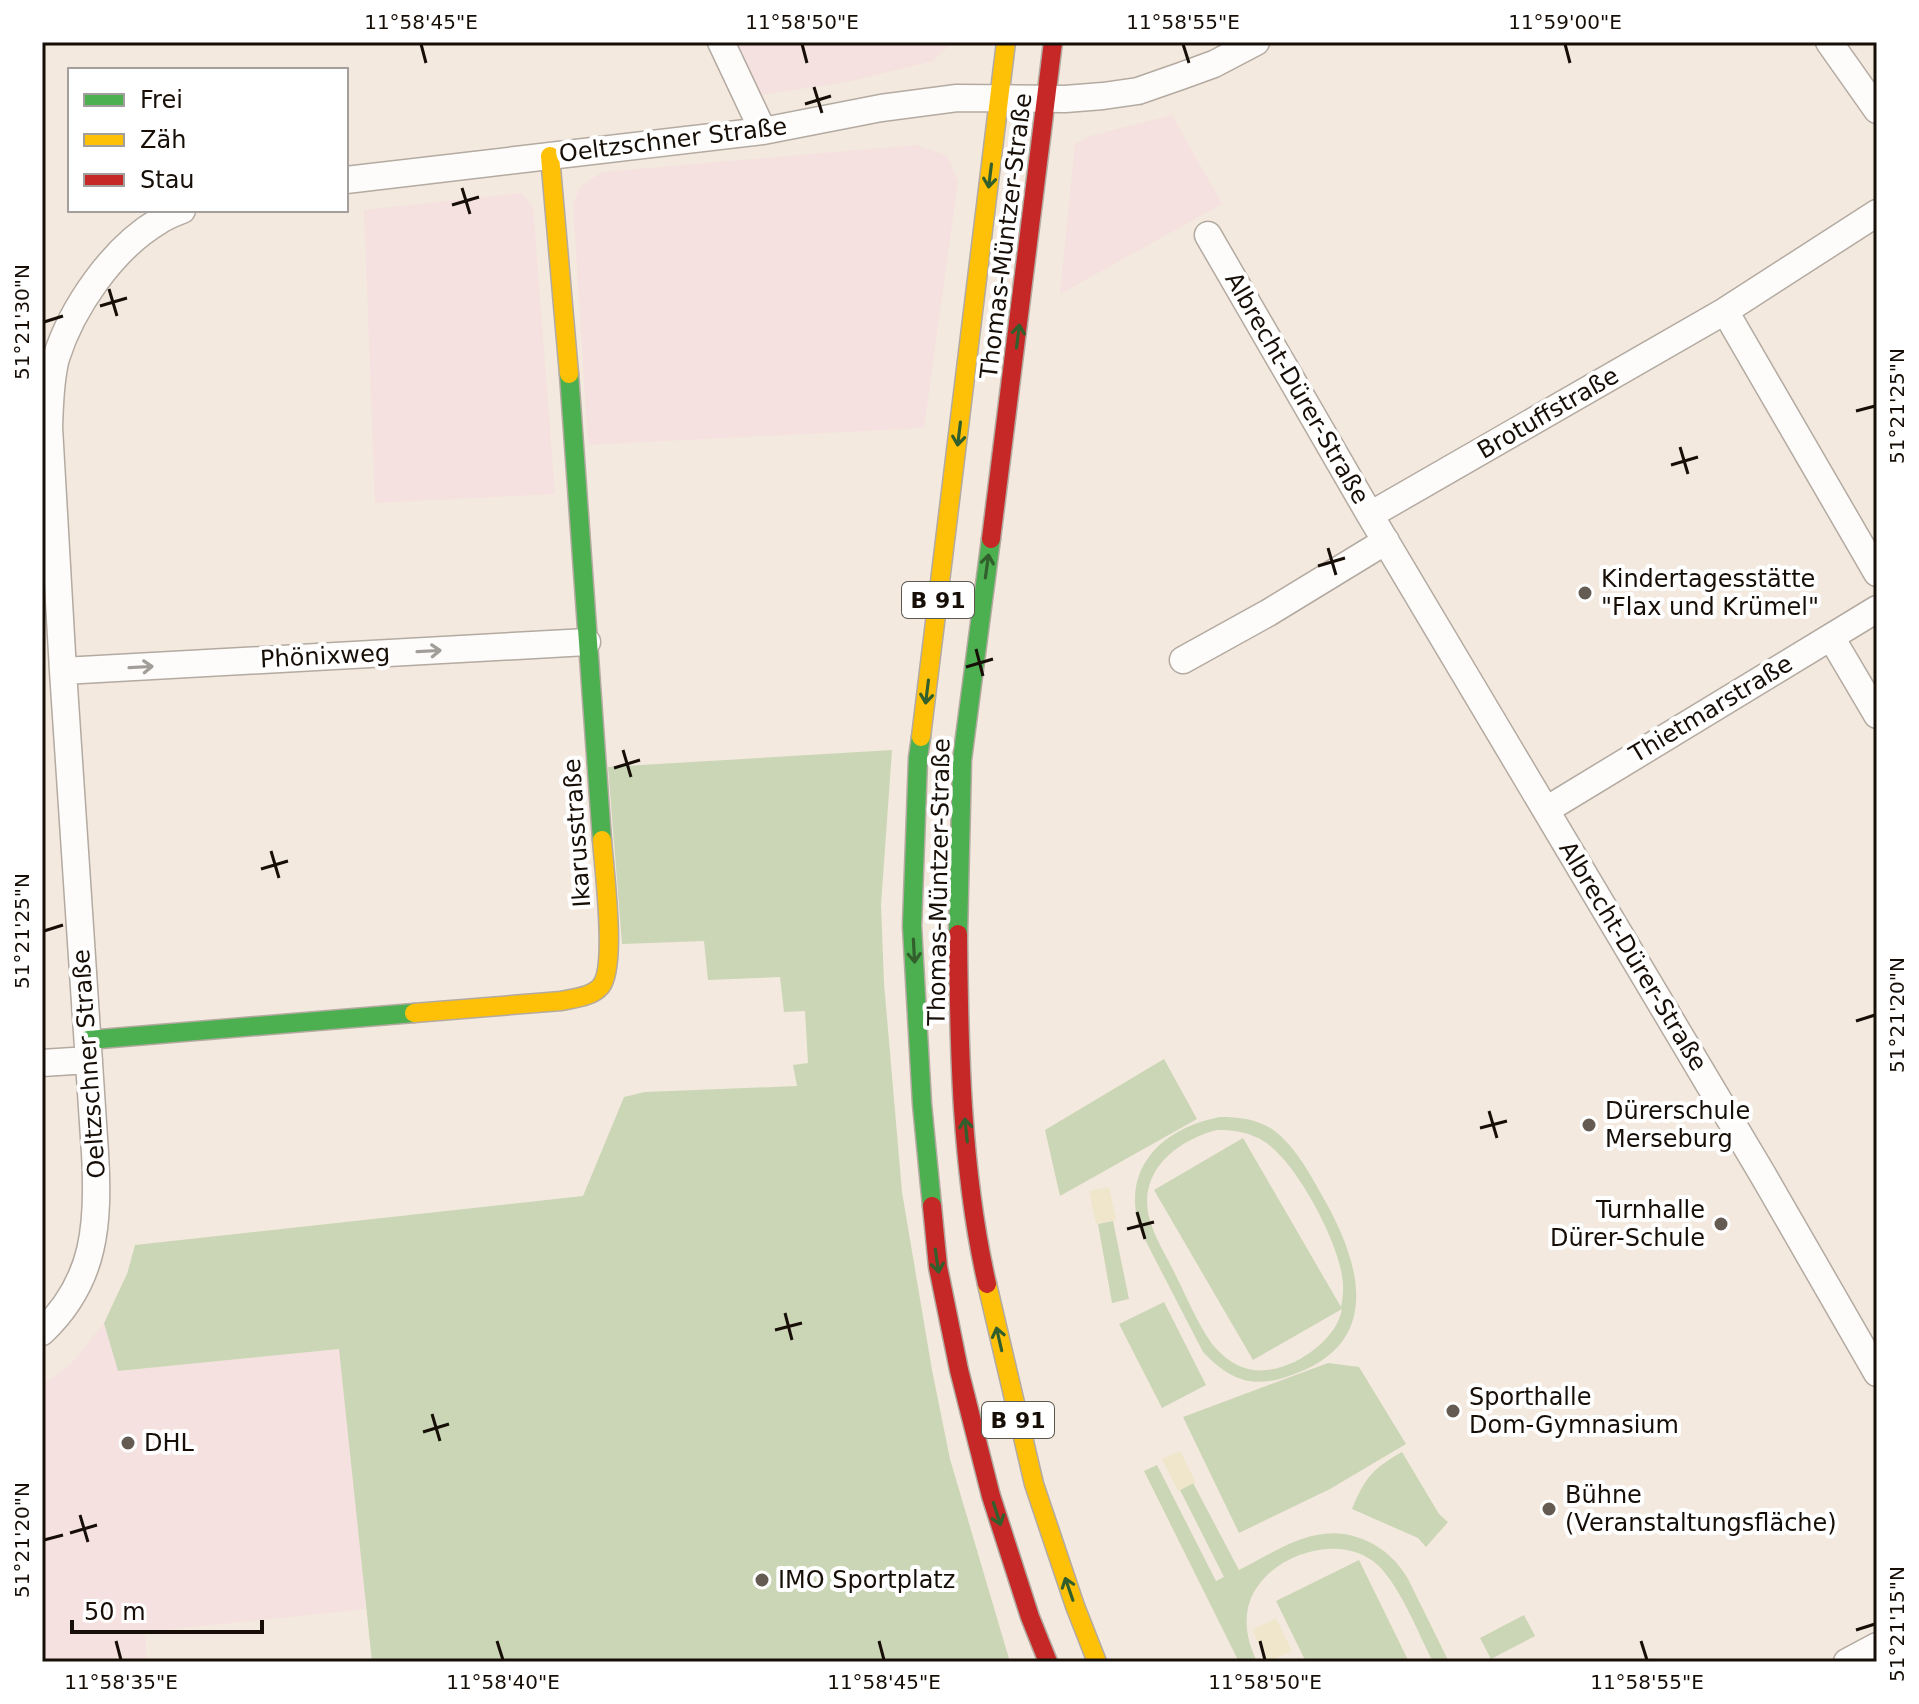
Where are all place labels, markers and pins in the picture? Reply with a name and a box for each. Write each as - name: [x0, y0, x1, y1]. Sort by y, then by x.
- place label: Kindertagesstätte "Flax und Krümel": [1601, 565, 1819, 621]
- marker: Kindertagesstätte "Flax und Krümel": [1576, 584, 1594, 602]
- place label: Dürerschule Merseburg: [1605, 1097, 1750, 1153]
- marker: Dürerschule Merseburg: [1580, 1116, 1598, 1134]
- place label: Turnhalle Dürer-Schule: [1550, 1196, 1705, 1252]
- marker: Turnhalle Dürer-Schule: [1712, 1215, 1730, 1233]
- place label: Sporthalle Dom-Gymnasium: [1469, 1383, 1679, 1439]
- marker: Sporthalle Dom-Gymnasium: [1444, 1402, 1462, 1420]
- place label: DHL: [144, 1429, 195, 1457]
- marker: DHL: [119, 1434, 137, 1452]
- place label: Bühne (Veranstaltungsfläche): [1565, 1481, 1837, 1537]
- marker: Bühne (Veranstaltungsfläche): [1540, 1500, 1558, 1518]
- place label: IMO Sportplatz: [778, 1566, 955, 1594]
- marker: IMO Sportplatz: [753, 1571, 771, 1589]

